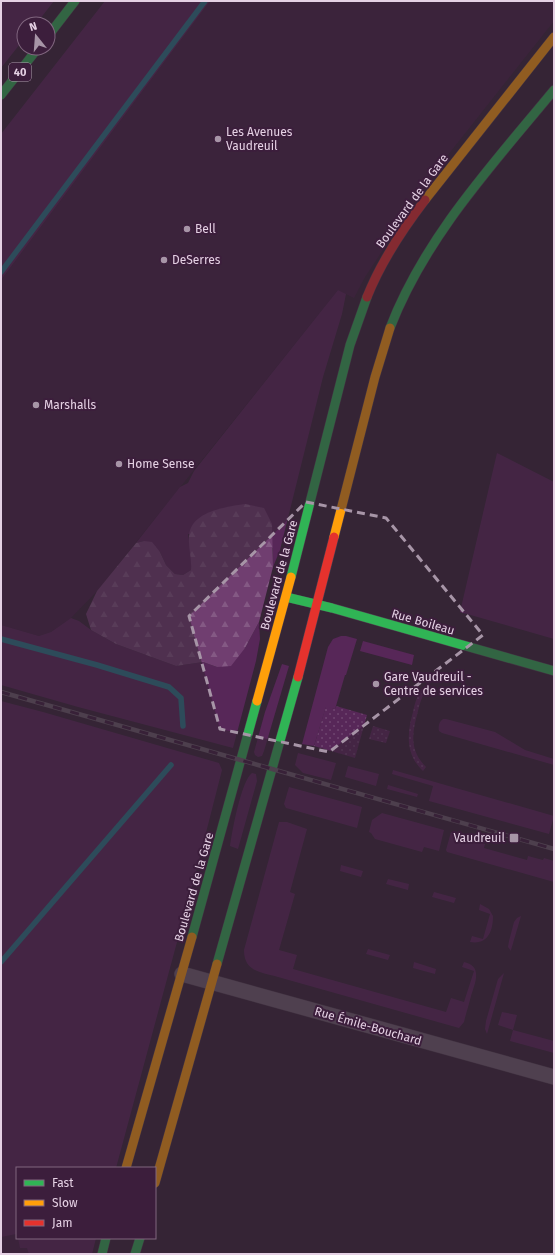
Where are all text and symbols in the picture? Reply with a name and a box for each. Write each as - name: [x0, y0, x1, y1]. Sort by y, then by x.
- north arrow: [16, 16, 56, 56]
- text: N: [28, 20, 39, 34]
- road number: 40: [9, 63, 31, 81]
- place label: Les Avenues Vaudreuil: [226, 125, 293, 153]
- marker: Les Avenues Vaudreuil: [213, 134, 223, 144]
- street label: Boulevard de la Gare: [373, 151, 451, 251]
- place label: Bell: [195, 222, 216, 236]
- marker: Bell: [182, 224, 192, 234]
- place label: DeSerres: [172, 253, 221, 267]
- marker: DeSerres: [159, 255, 169, 265]
- place label: Marshalls: [44, 398, 96, 412]
- marker: Marshalls: [31, 400, 41, 410]
- place label: Home Sense: [127, 457, 194, 471]
- marker: Home Sense: [114, 459, 124, 469]
- street label: Boulevard de la Gare: [258, 519, 300, 631]
- street label: Rue Boileau: [390, 606, 456, 638]
- place label: Gare Vaudreuil - Centre de services: [384, 670, 483, 698]
- marker: Gare Vaudreuil - Centre de services: [371, 679, 381, 689]
- street label: Boulevard de la Gare: [172, 831, 216, 943]
- place label: Vaudreuil: [453, 831, 505, 845]
- marker: Vaudreuil: [508, 832, 520, 844]
- street label: Rue Émile-Bouchard: [313, 1003, 423, 1048]
- legend: [16, 1167, 156, 1239]
- text: Fast: [52, 1176, 74, 1190]
- text: Slow: [52, 1196, 78, 1210]
- text: Jam: [52, 1216, 72, 1230]

